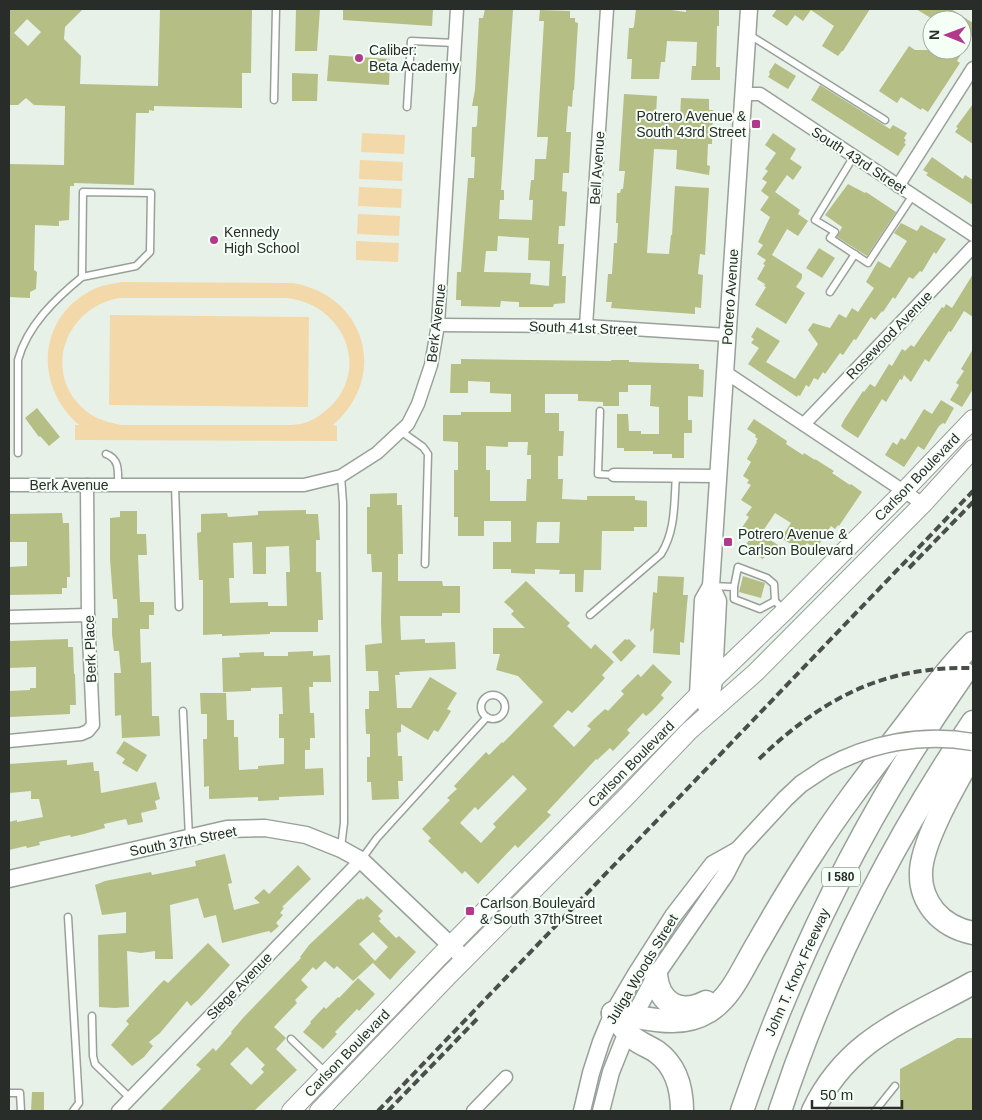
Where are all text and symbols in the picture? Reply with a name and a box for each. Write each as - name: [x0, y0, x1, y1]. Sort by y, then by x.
- north arrow: [922, 10, 972, 60]
- text: N: [926, 30, 942, 40]
- place label: Caliber: Beta Academy: [369, 42, 459, 74]
- marker: Caliber: Beta Academy: [353, 52, 365, 64]
- place label: Potrero Avenue & South 43rd Street: [636, 108, 747, 140]
- marker: Potrero Avenue & South 43rd Street: [750, 118, 762, 130]
- street label: South 43rd Street: [809, 123, 909, 197]
- street label: Bell Avenue: [586, 130, 608, 205]
- place label: Kennedy High School: [224, 224, 300, 256]
- marker: Kennedy High School: [208, 234, 220, 246]
- street label: Potrero Avenue: [719, 248, 741, 346]
- street label: Berk Avenue: [423, 283, 449, 363]
- street label: Rosewood Avenue: [843, 287, 935, 382]
- street label: South 41st Street: [529, 318, 637, 338]
- street label: Carlson Boulevard: [871, 430, 963, 524]
- street label: Berk Avenue: [29, 477, 109, 493]
- place label: Potrero Avenue & Carlson Boulevard: [738, 526, 853, 558]
- marker: Potrero Avenue & Carlson Boulevard: [722, 536, 734, 548]
- street label: Berk Place: [81, 615, 99, 683]
- street label: Carlson Boulevard: [585, 718, 677, 810]
- street label: South 37th Street: [128, 823, 238, 859]
- road number: I 580: [822, 868, 860, 886]
- place label: Carlson Boulevard & South 37th Street: [480, 895, 602, 927]
- marker: Carlson Boulevard & South 37th Street: [464, 905, 476, 917]
- street label: John T. Knox Freeway: [762, 906, 832, 1038]
- street label: Juliga Woods Street: [603, 911, 681, 1027]
- street label: Stege Avenue: [203, 949, 275, 1023]
- street label: Carlson Boulevard: [301, 1006, 393, 1100]
- scale bar: [812, 1078, 902, 1110]
- text: 50 m: [820, 1086, 853, 1103]

